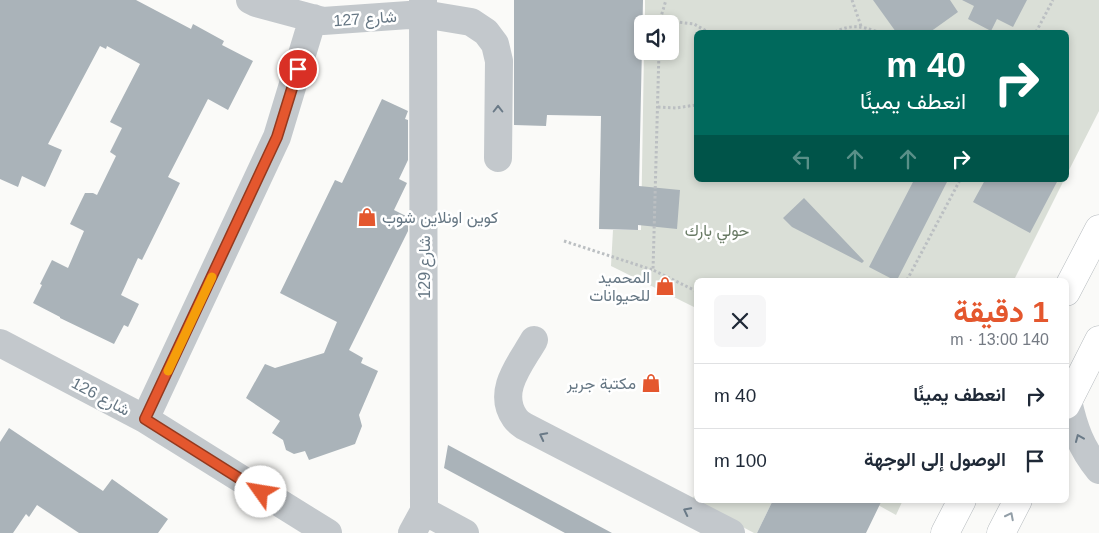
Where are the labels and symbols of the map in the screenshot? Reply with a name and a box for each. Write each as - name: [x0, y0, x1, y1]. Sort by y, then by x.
- street label: شارع 127: [333, 8, 397, 32]
- pin: [277, 48, 319, 90]
- one-way arrow: [493, 105, 503, 112]
- shop icon: كوين اونلاين شوب: [356, 206, 378, 228]
- place label: كوين اونلاين شوب: [382, 209, 498, 228]
- park label: حولي بارك: [685, 222, 750, 244]
- street label: شارع 129: [416, 235, 436, 299]
- place label: المحميد للحيوانات: [589, 269, 650, 306]
- shop icon: المحميد للحيوانات: [654, 275, 676, 297]
- shop icon: مكتبة جرير: [640, 372, 662, 394]
- street label: شارع 126: [67, 374, 133, 421]
- place label: مكتبة جرير: [566, 375, 636, 394]
- one-way arrow: [539, 432, 548, 442]
- one-way arrow: [1074, 434, 1085, 443]
- position arrow: [234, 465, 286, 517]
- one-way arrow: [683, 507, 692, 517]
- one-way arrow: [1004, 513, 1014, 522]

